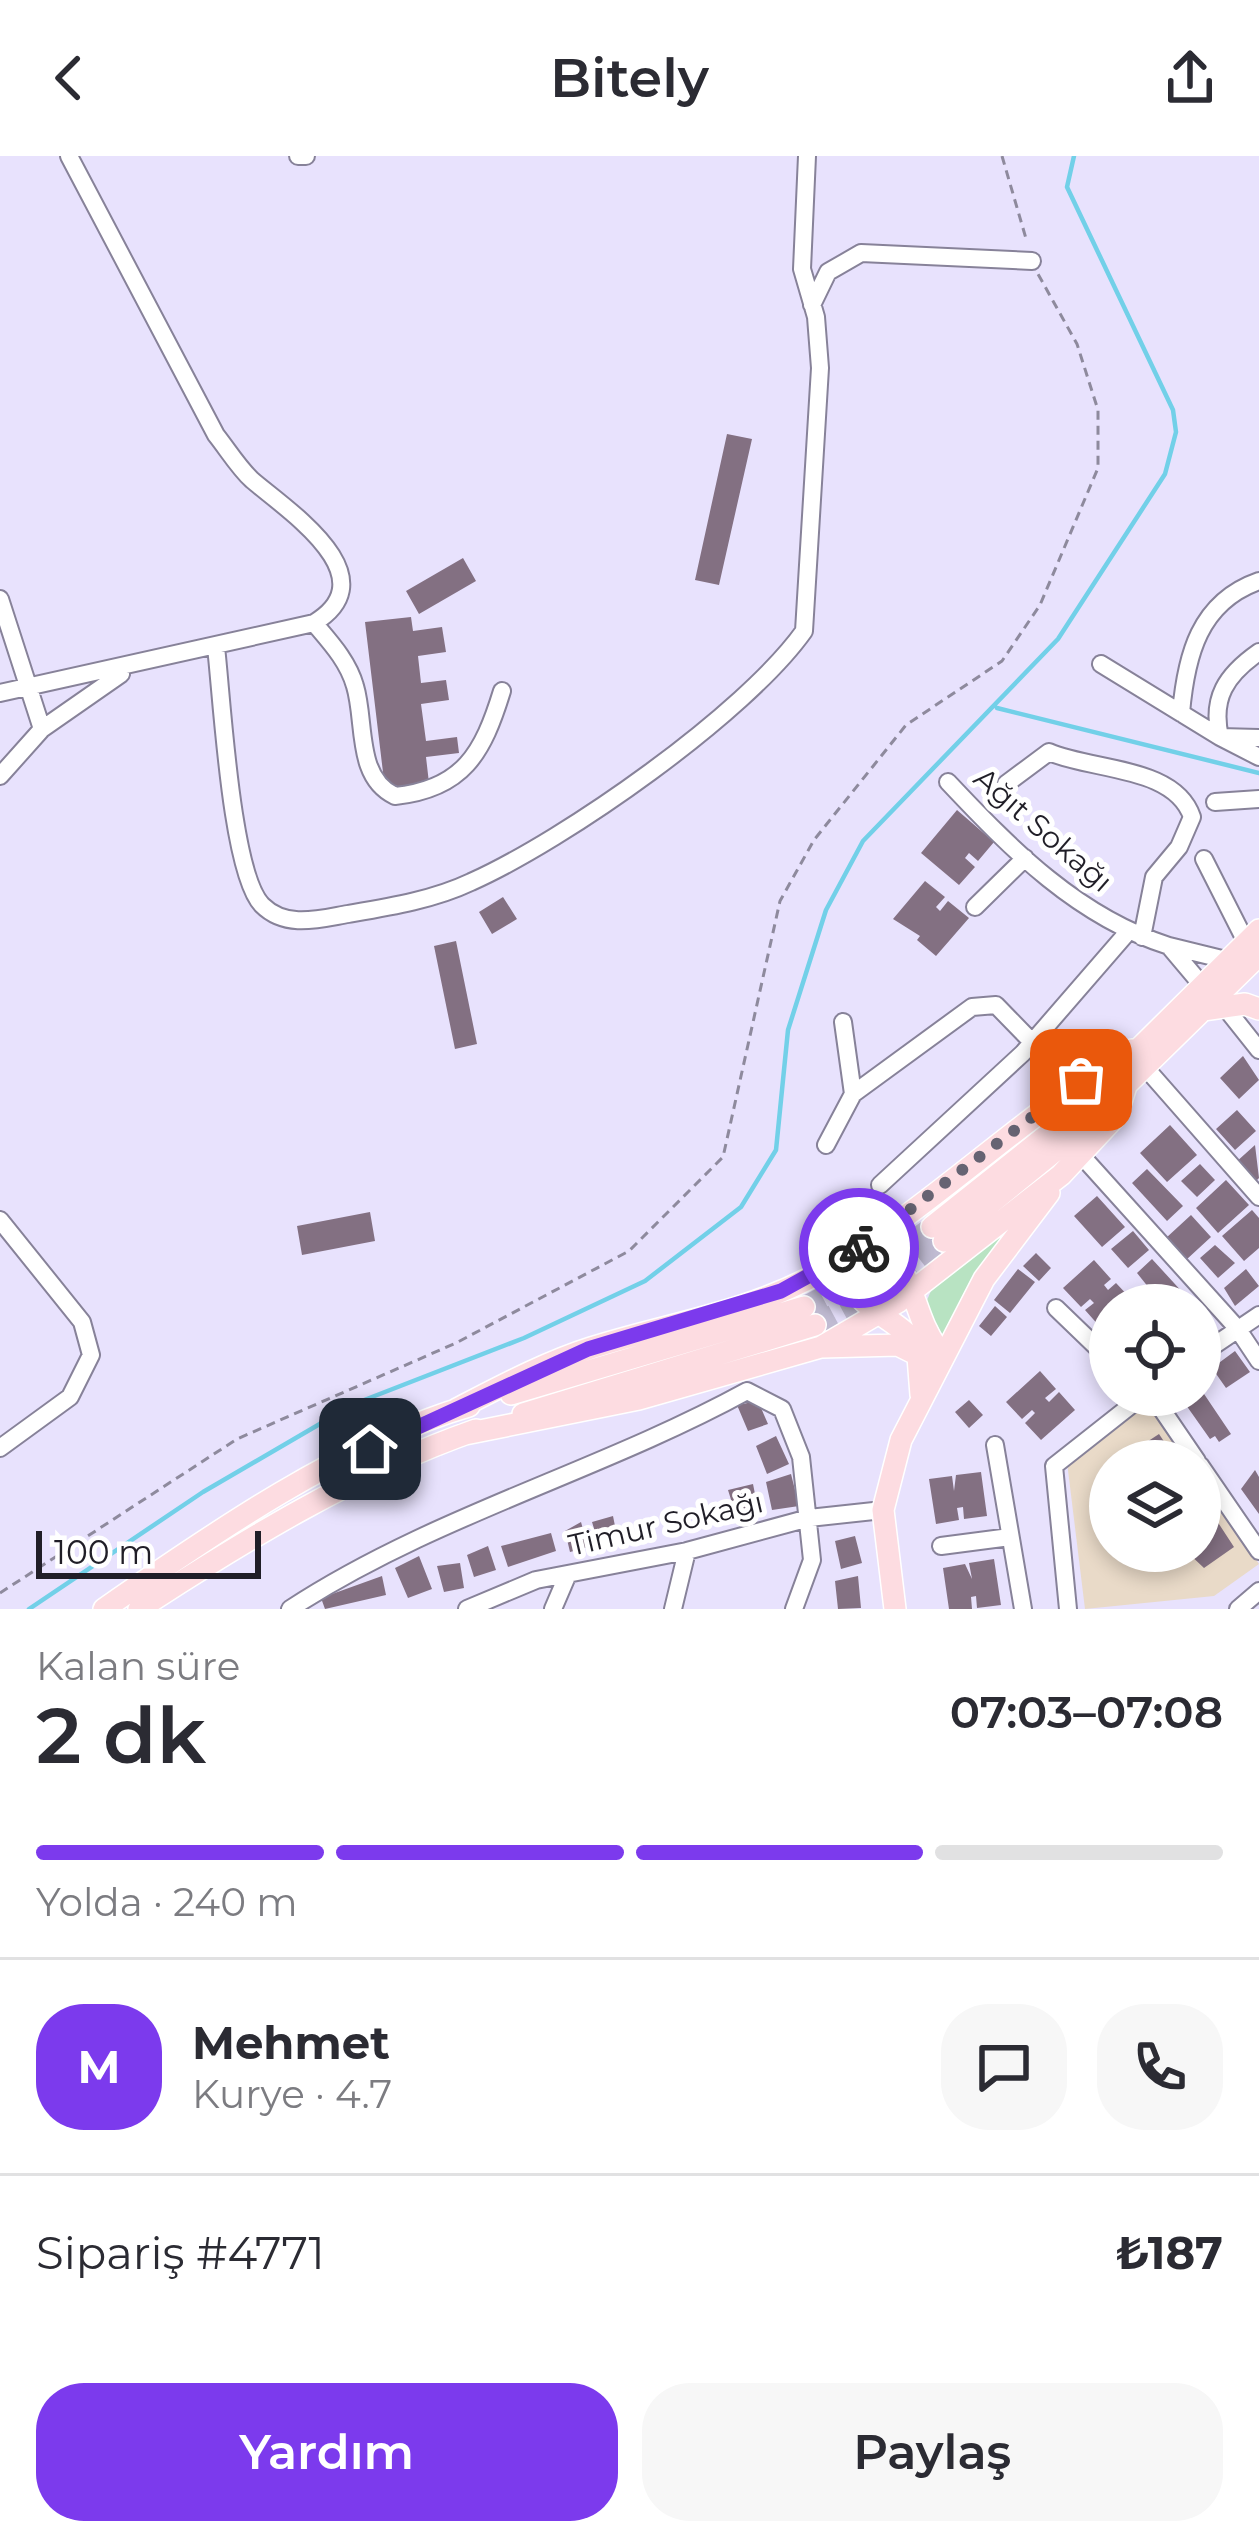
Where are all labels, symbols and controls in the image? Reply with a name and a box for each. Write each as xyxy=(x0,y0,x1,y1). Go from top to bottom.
icon: back xyxy=(36,45,102,111)
text: Bitely xyxy=(550,45,709,111)
icon: share xyxy=(1157,45,1223,111)
street label: Ağıt Sokağı xyxy=(967,759,1120,900)
pin xyxy=(1030,1029,1132,1131)
icon: bag xyxy=(1048,1047,1114,1113)
courier xyxy=(799,1188,919,1308)
icon: bike xyxy=(826,1215,892,1281)
map controls xyxy=(1089,1284,1221,1572)
button: locate xyxy=(1089,1284,1221,1416)
pin xyxy=(319,1398,421,1500)
icon: home xyxy=(337,1416,403,1482)
button: layers xyxy=(1089,1440,1221,1572)
street label: Timur Sokağı xyxy=(565,1483,767,1564)
scale bar xyxy=(36,1525,261,1578)
text: 100 m xyxy=(54,1532,153,1572)
text: Kalan süre xyxy=(36,1642,240,1690)
text: 07:03–07:08 xyxy=(950,1684,1223,1739)
text: 2 dk xyxy=(36,1687,206,1783)
text: Yolda · 240 m xyxy=(36,1878,298,1926)
button: chat xyxy=(941,2004,1067,2130)
button: phone xyxy=(1097,2004,1223,2130)
text: Mehmet xyxy=(192,2015,390,2070)
text: M xyxy=(78,2039,120,2094)
text: Kurye · 4.7 xyxy=(192,2070,392,2118)
text: Sipariş #4771 xyxy=(36,2225,325,2280)
text: ₺187 xyxy=(1116,2225,1223,2280)
button: Yardım xyxy=(36,2383,618,2521)
button: Paylaş xyxy=(642,2383,1223,2521)

